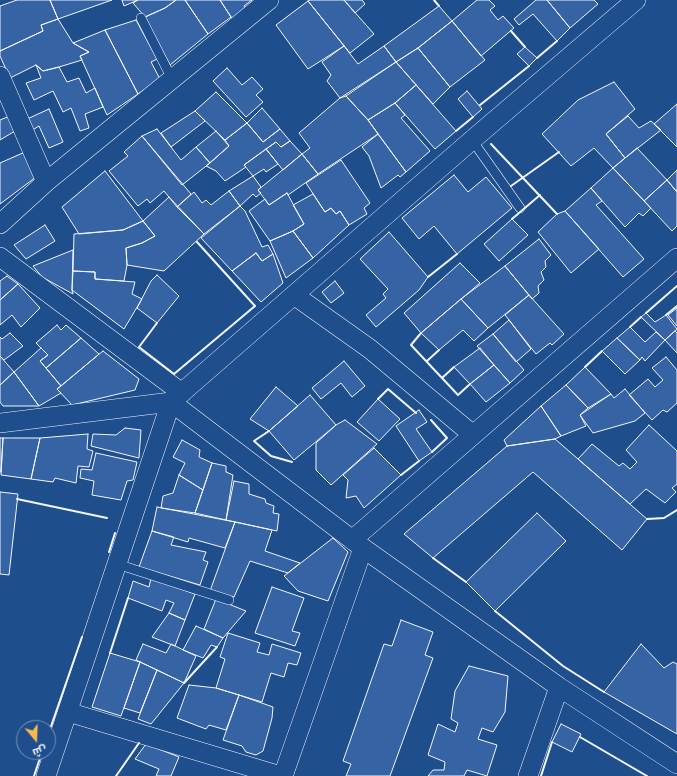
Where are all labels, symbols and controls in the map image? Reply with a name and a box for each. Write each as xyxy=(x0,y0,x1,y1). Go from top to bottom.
north arrow xyxy=(16,720,56,760)
text: ش xyxy=(31,742,49,759)

